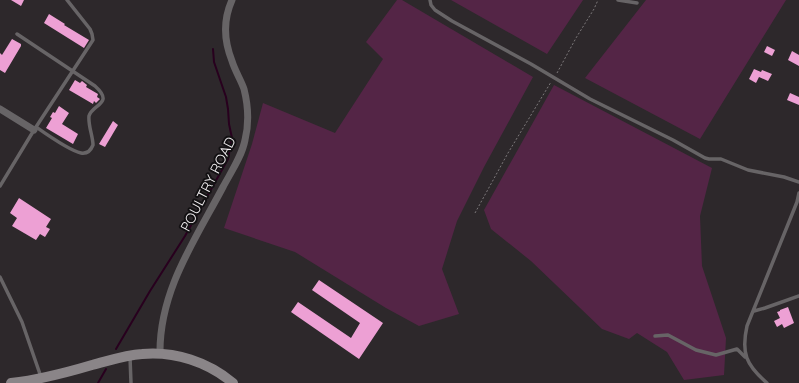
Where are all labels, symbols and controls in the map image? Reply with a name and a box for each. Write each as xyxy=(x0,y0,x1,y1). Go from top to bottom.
street label: POULTRY ROAD xyxy=(176,134,240,234)

